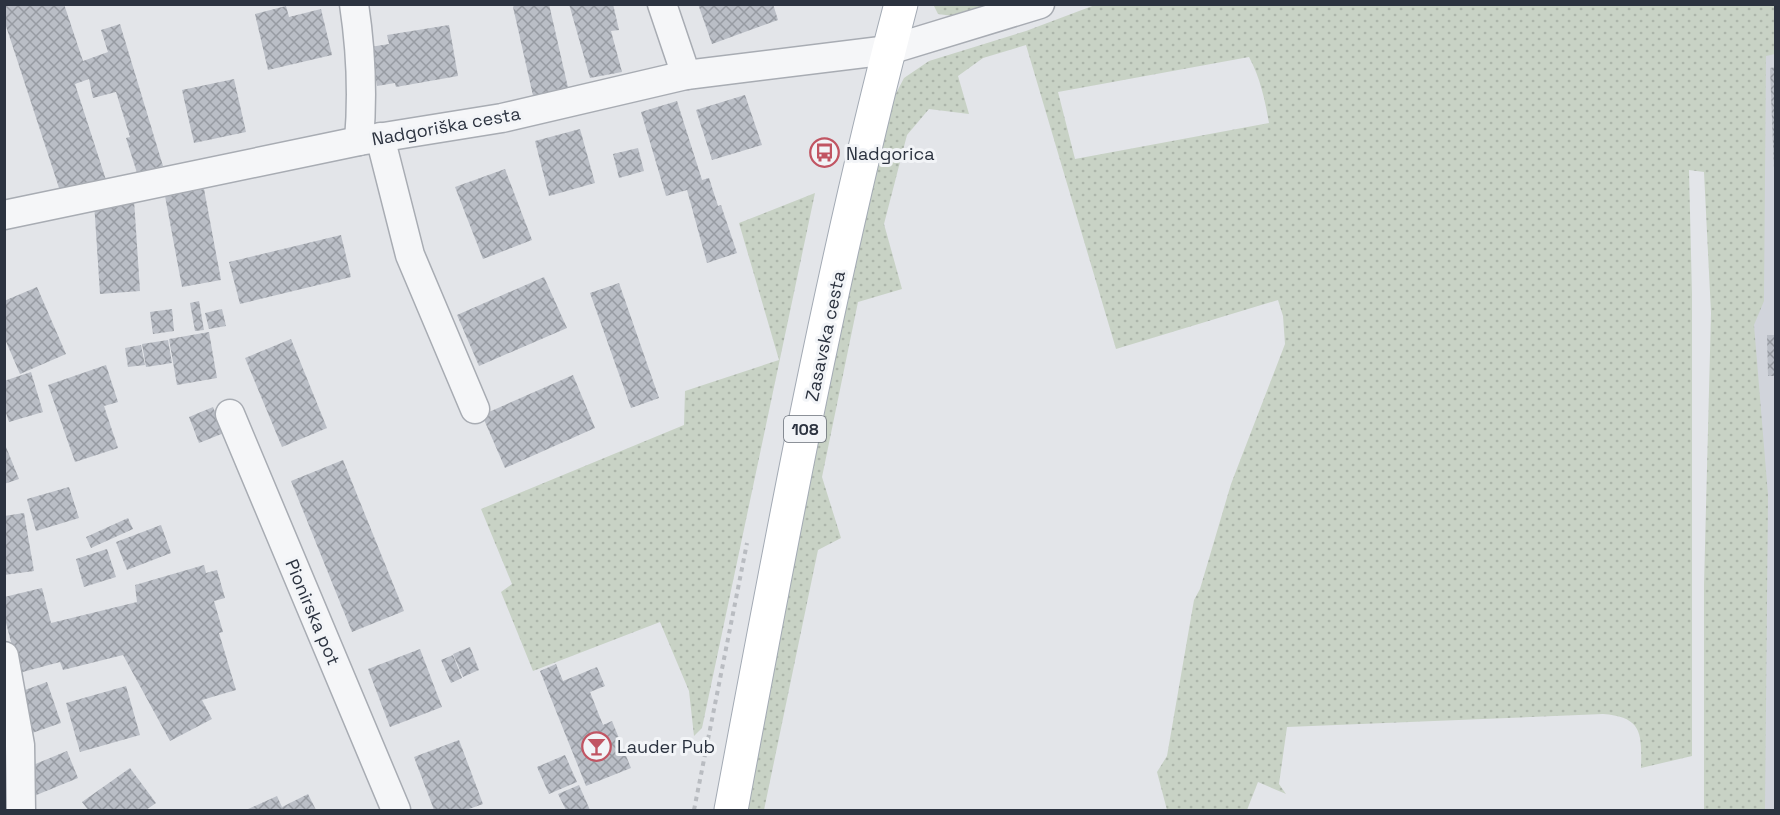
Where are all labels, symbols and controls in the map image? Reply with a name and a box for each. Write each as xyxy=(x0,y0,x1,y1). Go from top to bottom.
street label: Nadgoriška cesta xyxy=(370,102,522,150)
bus stop icon: Nadgorica xyxy=(809,137,841,169)
place label: Nadgorica xyxy=(846,142,935,165)
street label: Zasavska cesta xyxy=(800,269,850,403)
road number: 108 xyxy=(784,416,826,442)
street label: Pionirska pot xyxy=(280,555,346,669)
bar icon: Lauder Pub xyxy=(580,730,612,762)
place label: Lauder Pub xyxy=(617,735,715,758)

